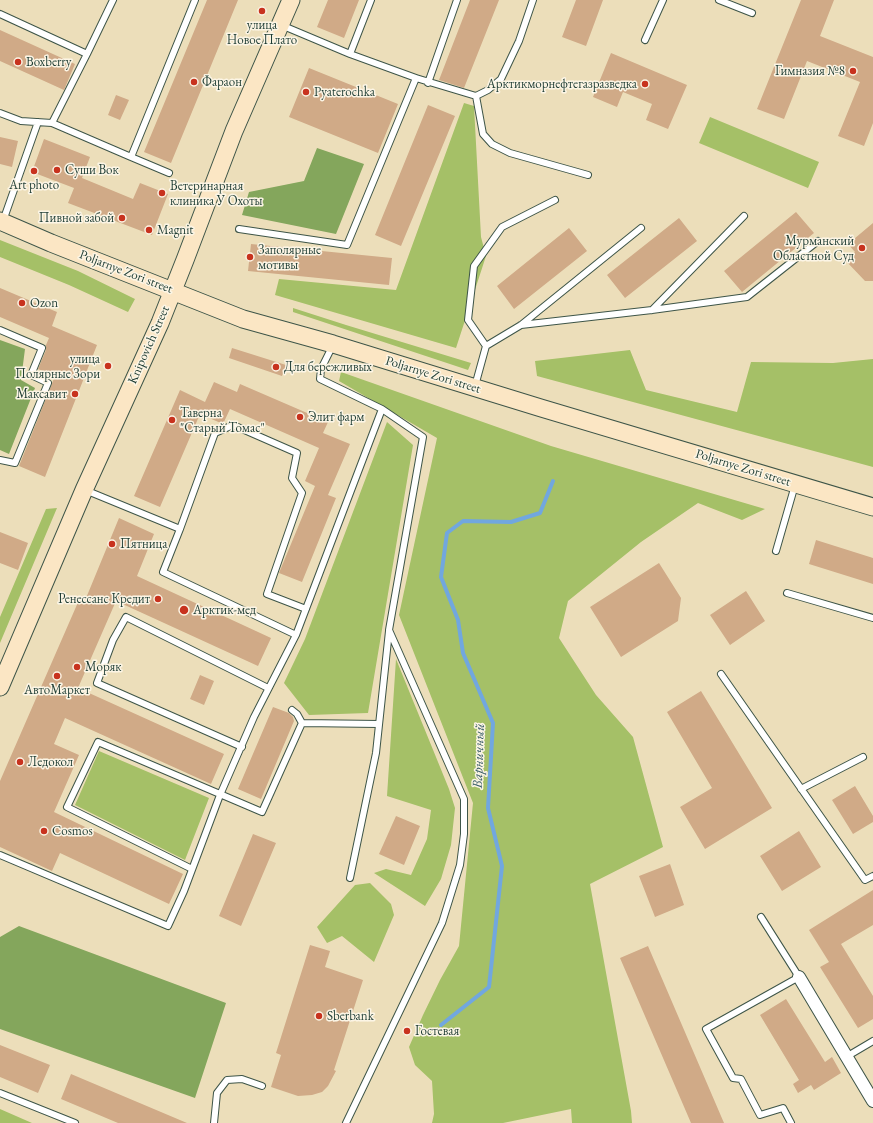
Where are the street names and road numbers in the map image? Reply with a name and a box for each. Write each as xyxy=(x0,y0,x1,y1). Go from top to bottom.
street label: Poljarnye Zori street xyxy=(77,247,175,297)
street label: Knipovich Street xyxy=(125,303,173,387)
street label: Poljarnye Zori street xyxy=(383,353,483,397)
street label: Poljarnye Zori street xyxy=(693,446,793,490)

